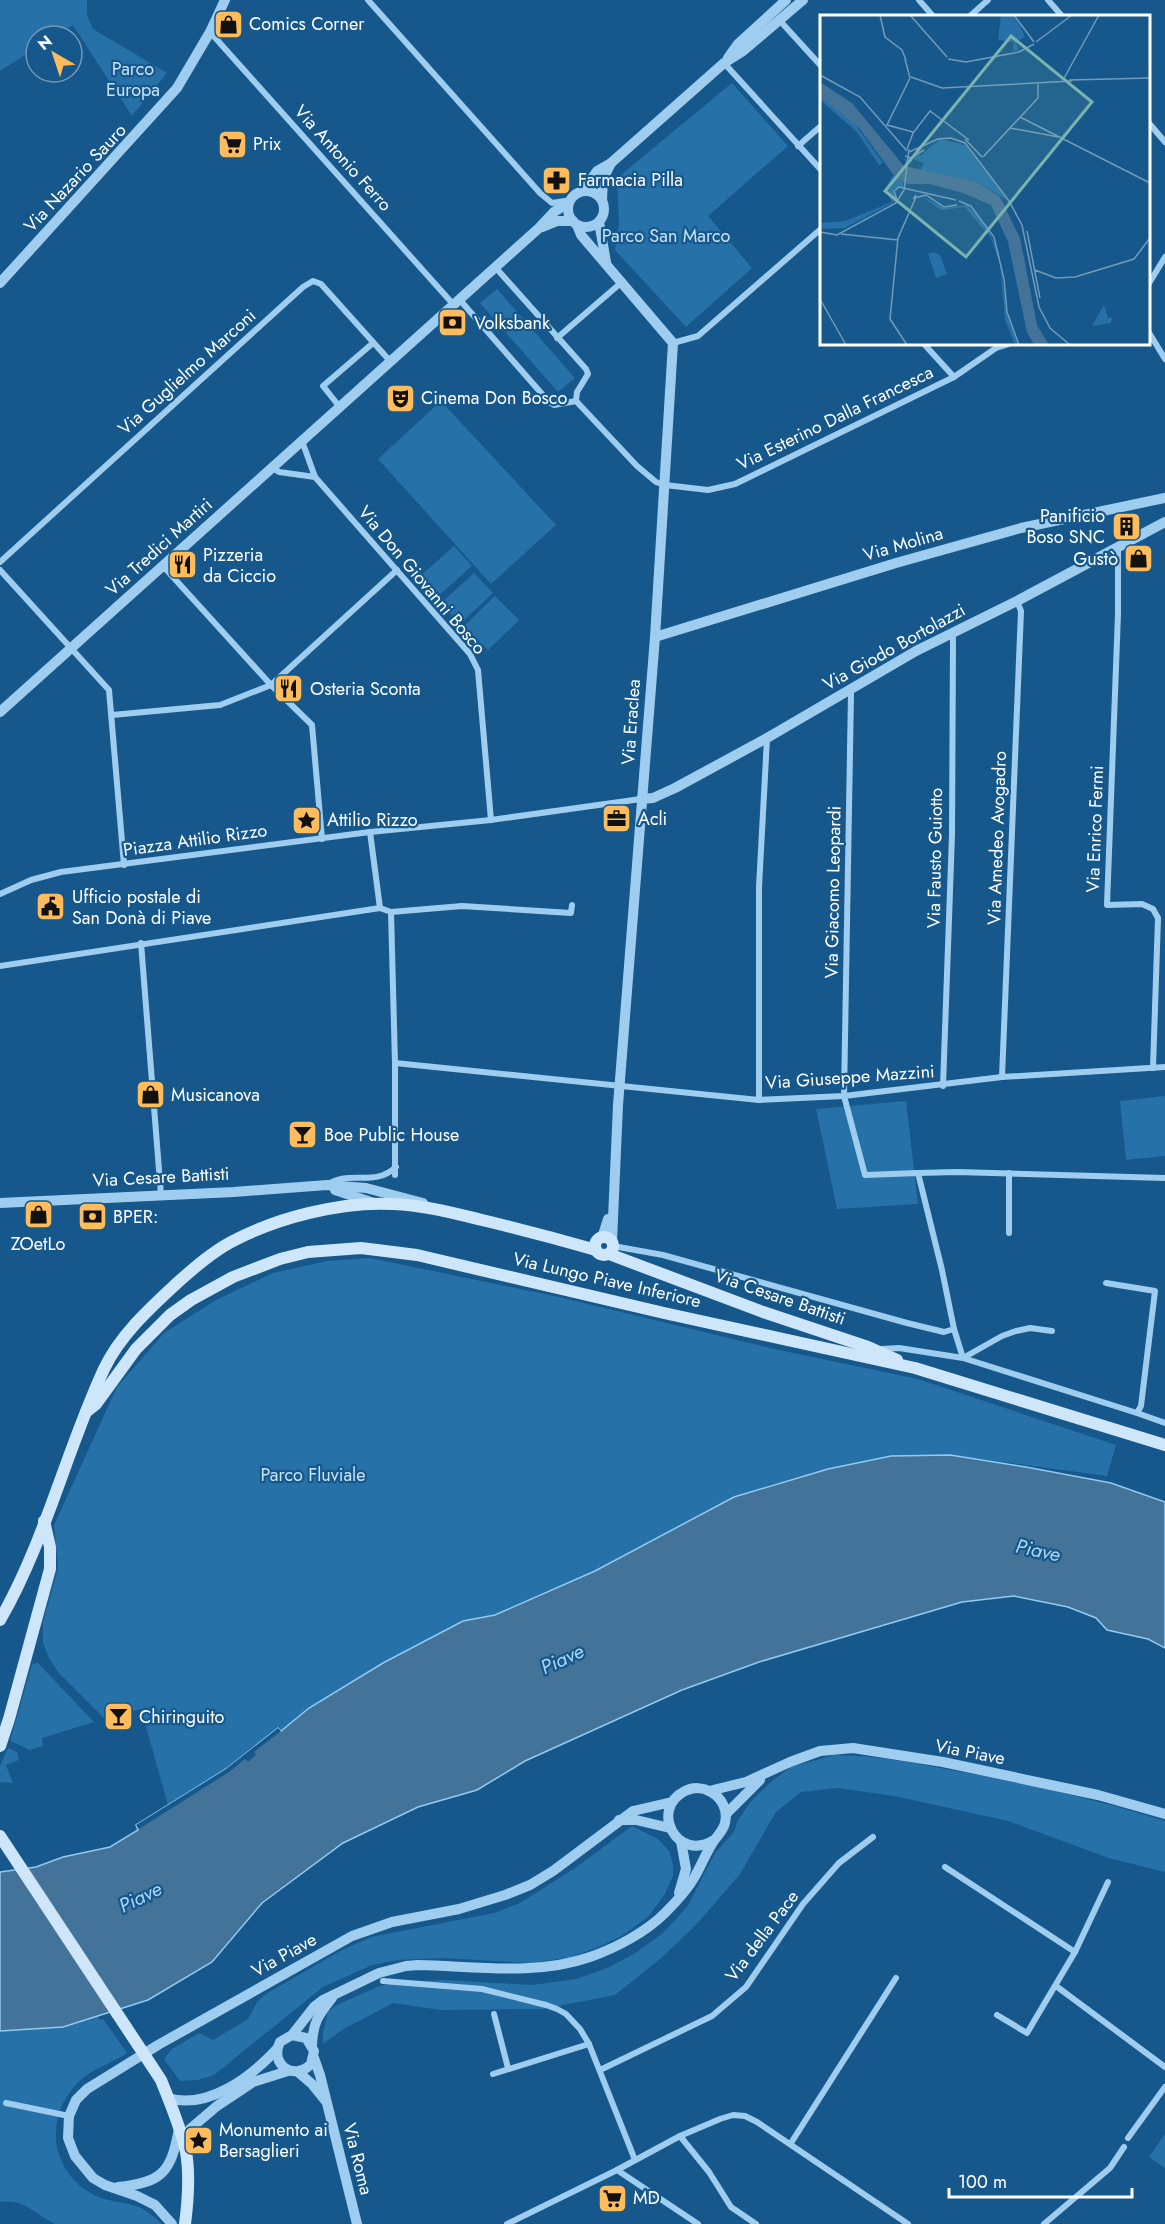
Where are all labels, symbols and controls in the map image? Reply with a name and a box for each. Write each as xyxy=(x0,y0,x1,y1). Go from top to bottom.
shop icon: Comics Corner xyxy=(212,8,244,40)
place label: Comics Corner xyxy=(249,11,365,37)
inset map xyxy=(820,15,1150,345)
north arrow xyxy=(24,24,84,84)
text: N xyxy=(33,30,57,56)
park label: Parco Europa xyxy=(106,56,160,103)
street label: Via Antonio Ferro xyxy=(288,99,398,217)
street label: Via Nazario Sauro xyxy=(18,118,132,238)
supermarket icon: Prix xyxy=(216,128,248,160)
place label: Prix xyxy=(253,131,281,157)
pharmacy icon: Farmacia Pilla xyxy=(541,164,573,196)
place label: Farmacia Pilla xyxy=(578,167,683,193)
park label: Parco San Marco xyxy=(602,223,730,249)
street label: Via Guglielmo Marconi xyxy=(112,303,262,441)
bank icon: Volksbank xyxy=(437,307,469,339)
place label: Volksbank xyxy=(474,310,550,336)
street label: Via Esterino Dalla Francesca xyxy=(732,359,938,477)
theatre icon: Cinema Don Bosco xyxy=(384,382,416,414)
place label: Cinema Don Bosco xyxy=(421,385,567,411)
street label: Via Tredici Martiri xyxy=(100,492,218,602)
street label: Via Don Giovanni Bosco xyxy=(352,500,492,660)
place label: Panificio Boso SNC xyxy=(1027,503,1105,550)
building icon: Panificio Boso SNC xyxy=(1110,510,1142,542)
street label: Via Molina xyxy=(860,520,946,568)
place label: Pizzeria da Ciccio xyxy=(203,542,276,589)
shop icon: Gustò xyxy=(1123,543,1155,575)
place label: Gustò xyxy=(1073,546,1118,572)
restaurant icon: Pizzeria da Ciccio xyxy=(166,549,198,581)
street label: Via Giodo Bortolazzi xyxy=(818,597,970,697)
restaurant icon: Osteria Sconta xyxy=(273,673,305,705)
place label: Osteria Sconta xyxy=(310,676,421,702)
street label: Via Eraclea xyxy=(615,678,647,766)
street label: Via Amedeo Avogadro xyxy=(981,750,1013,925)
street label: Via Enrico Fermi xyxy=(1080,765,1110,893)
street label: Via Fausto Guiotto xyxy=(921,787,949,928)
office icon: Acli xyxy=(601,803,633,835)
place icon: Attilio Rizzo xyxy=(290,804,322,836)
street label: Via Giacomo Leopardi xyxy=(818,805,848,979)
place label: Acli xyxy=(638,806,667,832)
place label: Attilio Rizzo xyxy=(327,807,418,833)
street label: Piazza Attilio Rizzo xyxy=(121,817,269,863)
place label: Ufficio postale di San Donà di Piave xyxy=(72,884,211,931)
public building icon: Ufficio postale di San Donà di Piave xyxy=(35,891,67,923)
street label: Via Giuseppe Mazzini xyxy=(765,1058,935,1096)
shop icon: Musicanova xyxy=(134,1079,166,1111)
place label: Musicanova xyxy=(171,1082,260,1108)
bar icon: Boe Public House xyxy=(287,1119,319,1151)
place label: Boe Public House xyxy=(324,1122,459,1148)
street label: Via Cesare Battisti xyxy=(92,1160,230,1194)
shop icon: ZOetLo xyxy=(22,1199,54,1231)
bank icon: BPER: xyxy=(76,1201,108,1233)
place label: BPER: xyxy=(113,1204,158,1230)
place label: ZOetLo xyxy=(11,1231,65,1257)
street label: Via Lungo Piave Inferiore xyxy=(510,1246,704,1314)
street label: Via Cesare Battisti xyxy=(711,1262,849,1332)
park label: Parco Fluviale xyxy=(261,1462,365,1488)
water label: Piave xyxy=(1013,1532,1063,1569)
water label: Piave xyxy=(536,1637,589,1682)
bar icon: Chiringuito xyxy=(102,1701,134,1733)
place label: Chiringuito xyxy=(139,1704,224,1730)
street label: Via Piave xyxy=(933,1732,1007,1772)
water label: Piave xyxy=(114,1875,167,1920)
street label: Via della Pace xyxy=(719,1885,805,1987)
street label: Via Piave xyxy=(247,1927,321,1983)
place label: Monumento ai Bersaglieri xyxy=(219,2117,328,2164)
street label: Via Roma xyxy=(337,2120,379,2198)
place icon: Monumento ai Bersaglieri xyxy=(182,2124,214,2156)
scale bar xyxy=(949,2161,1132,2199)
text: 100 m xyxy=(958,2169,1007,2195)
supermarket icon: MD xyxy=(596,2182,628,2214)
place label: MD xyxy=(633,2185,660,2211)

